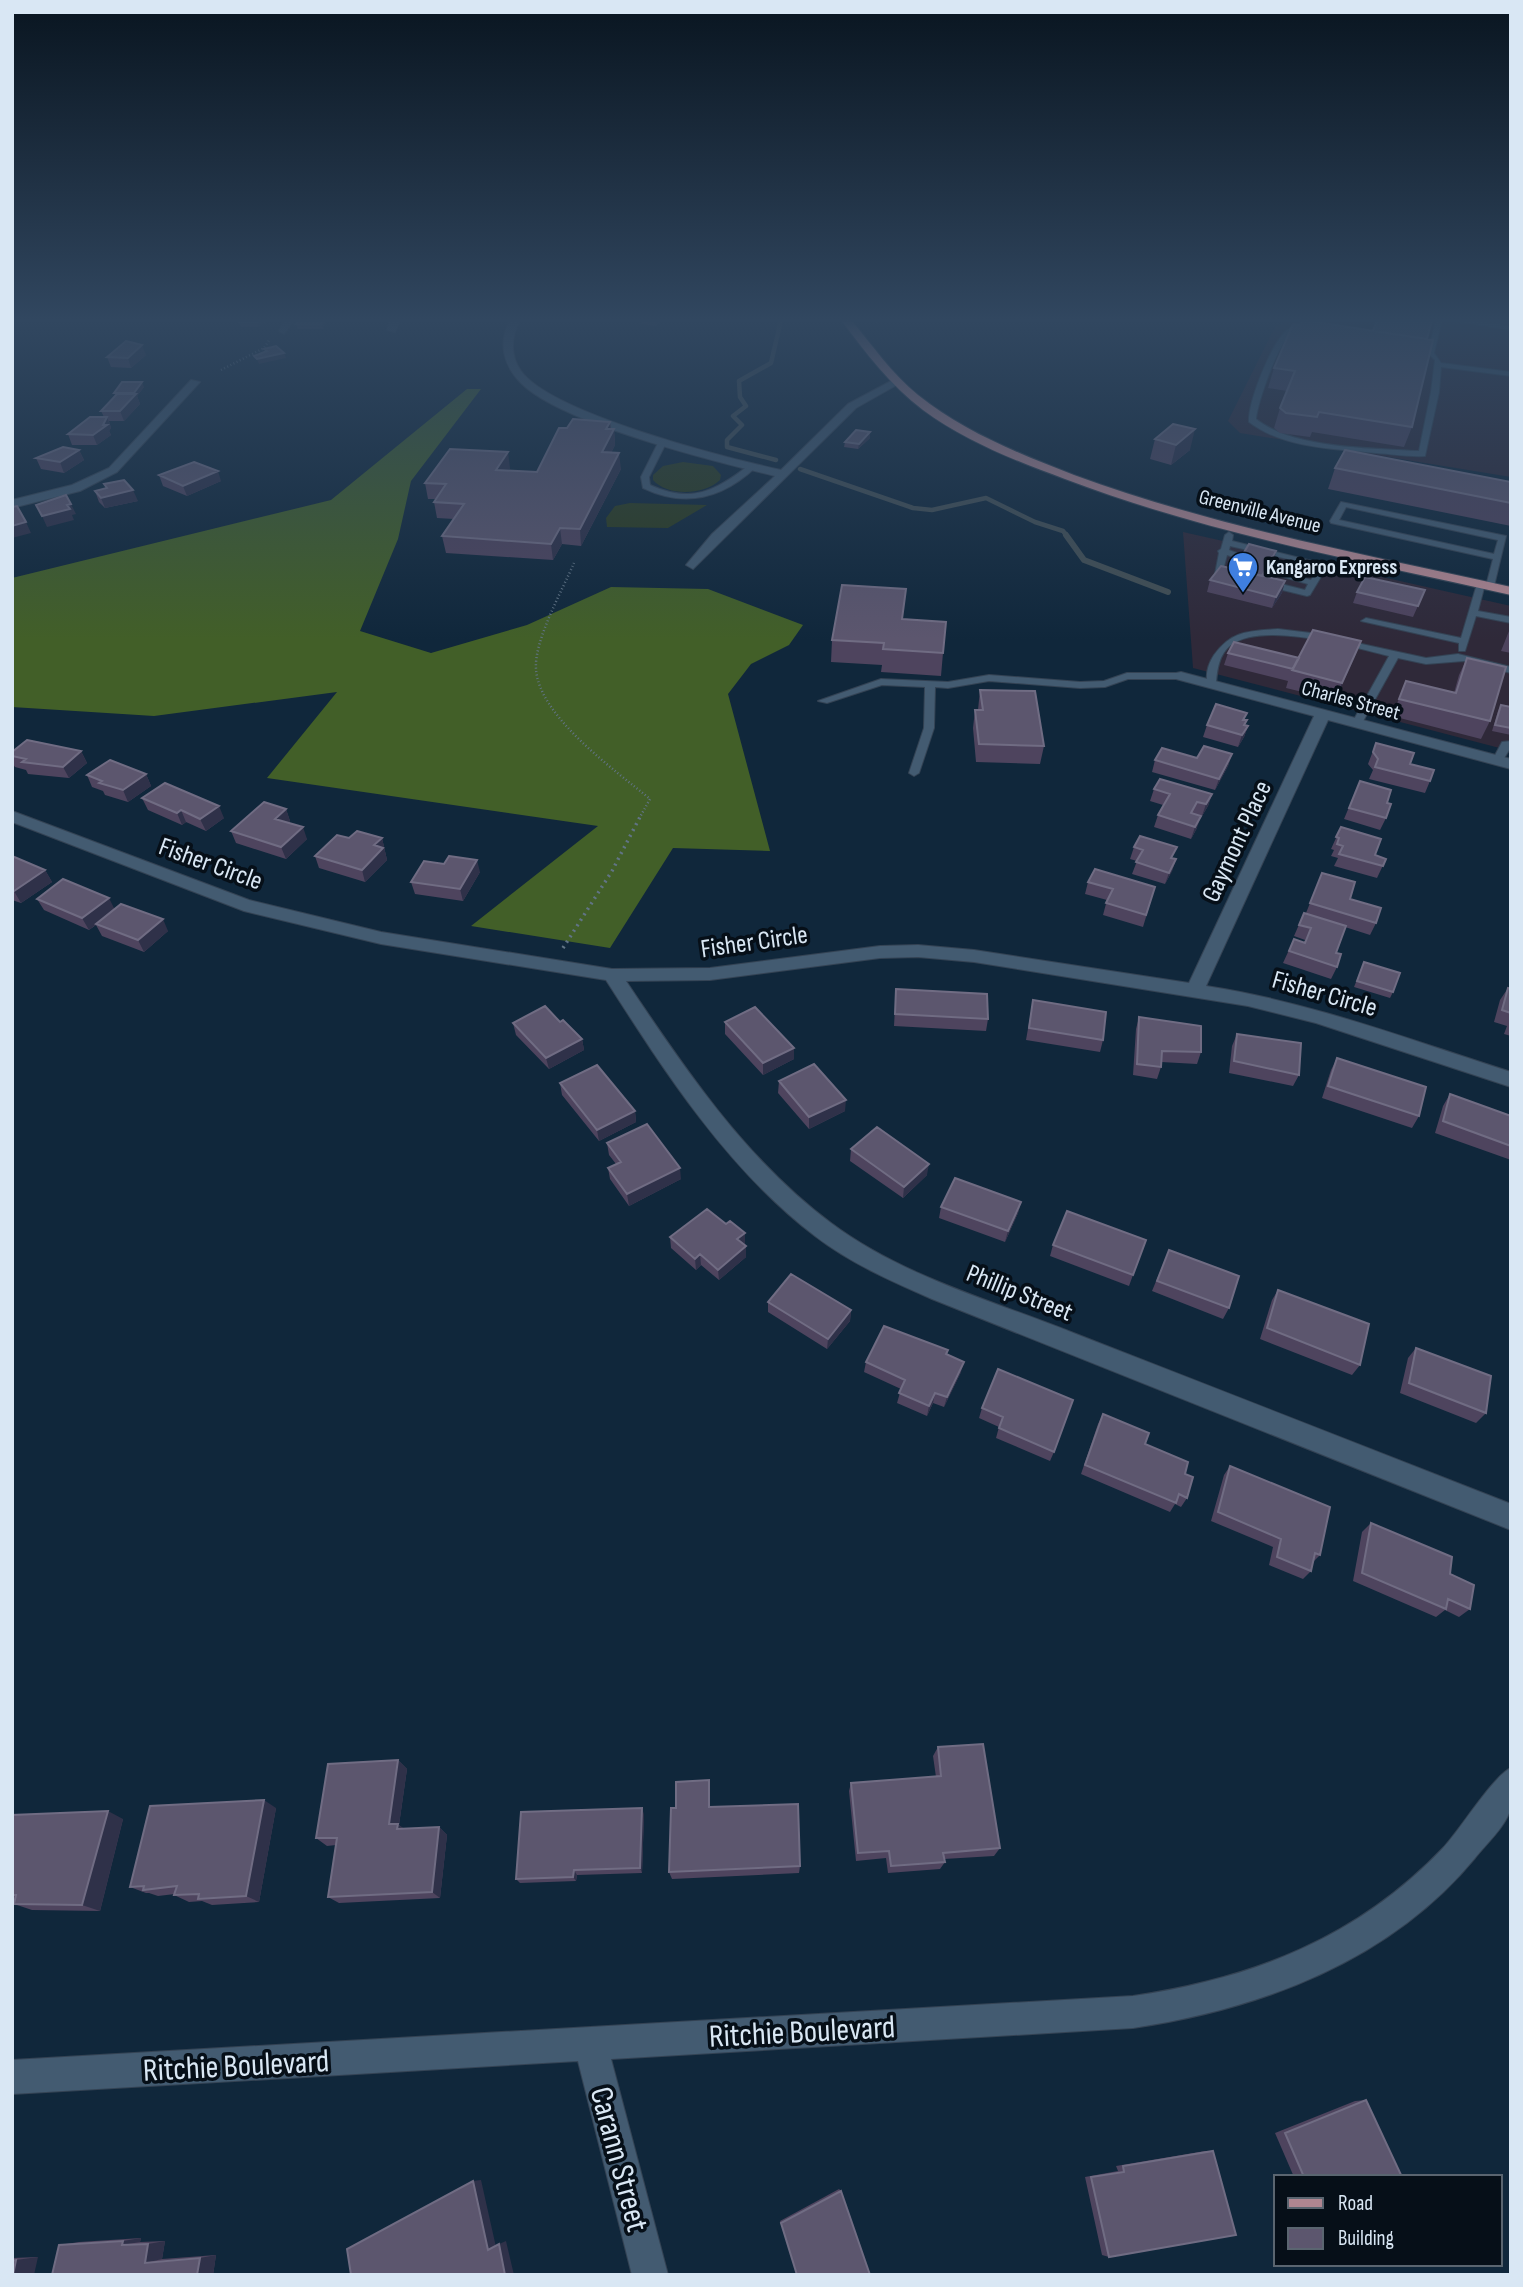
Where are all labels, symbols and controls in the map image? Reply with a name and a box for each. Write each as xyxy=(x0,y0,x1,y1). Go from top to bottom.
street label: Greenville Avenue xyxy=(1196,484,1324,539)
supermarket icon: Kangaroo Express xyxy=(1226,550,1260,594)
place label: Kangaroo Express xyxy=(1266,555,1397,580)
street label: Charles Street xyxy=(1299,675,1403,726)
street label: Gaymont Place xyxy=(1196,776,1279,907)
street label: Fisher Circle xyxy=(155,831,266,897)
street label: Fisher Circle xyxy=(699,920,810,965)
street label: Fisher Circle xyxy=(1269,965,1381,1024)
street label: Phillip Street xyxy=(962,1258,1077,1329)
street label: Ritchie Boulevard xyxy=(708,2008,896,2057)
street label: Ritchie Boulevard xyxy=(142,2042,330,2091)
street label: Carann Street xyxy=(581,2083,657,2236)
legend xyxy=(1274,2175,1502,2266)
text: Road xyxy=(1338,2191,1373,2216)
text: Building xyxy=(1338,2226,1394,2251)

